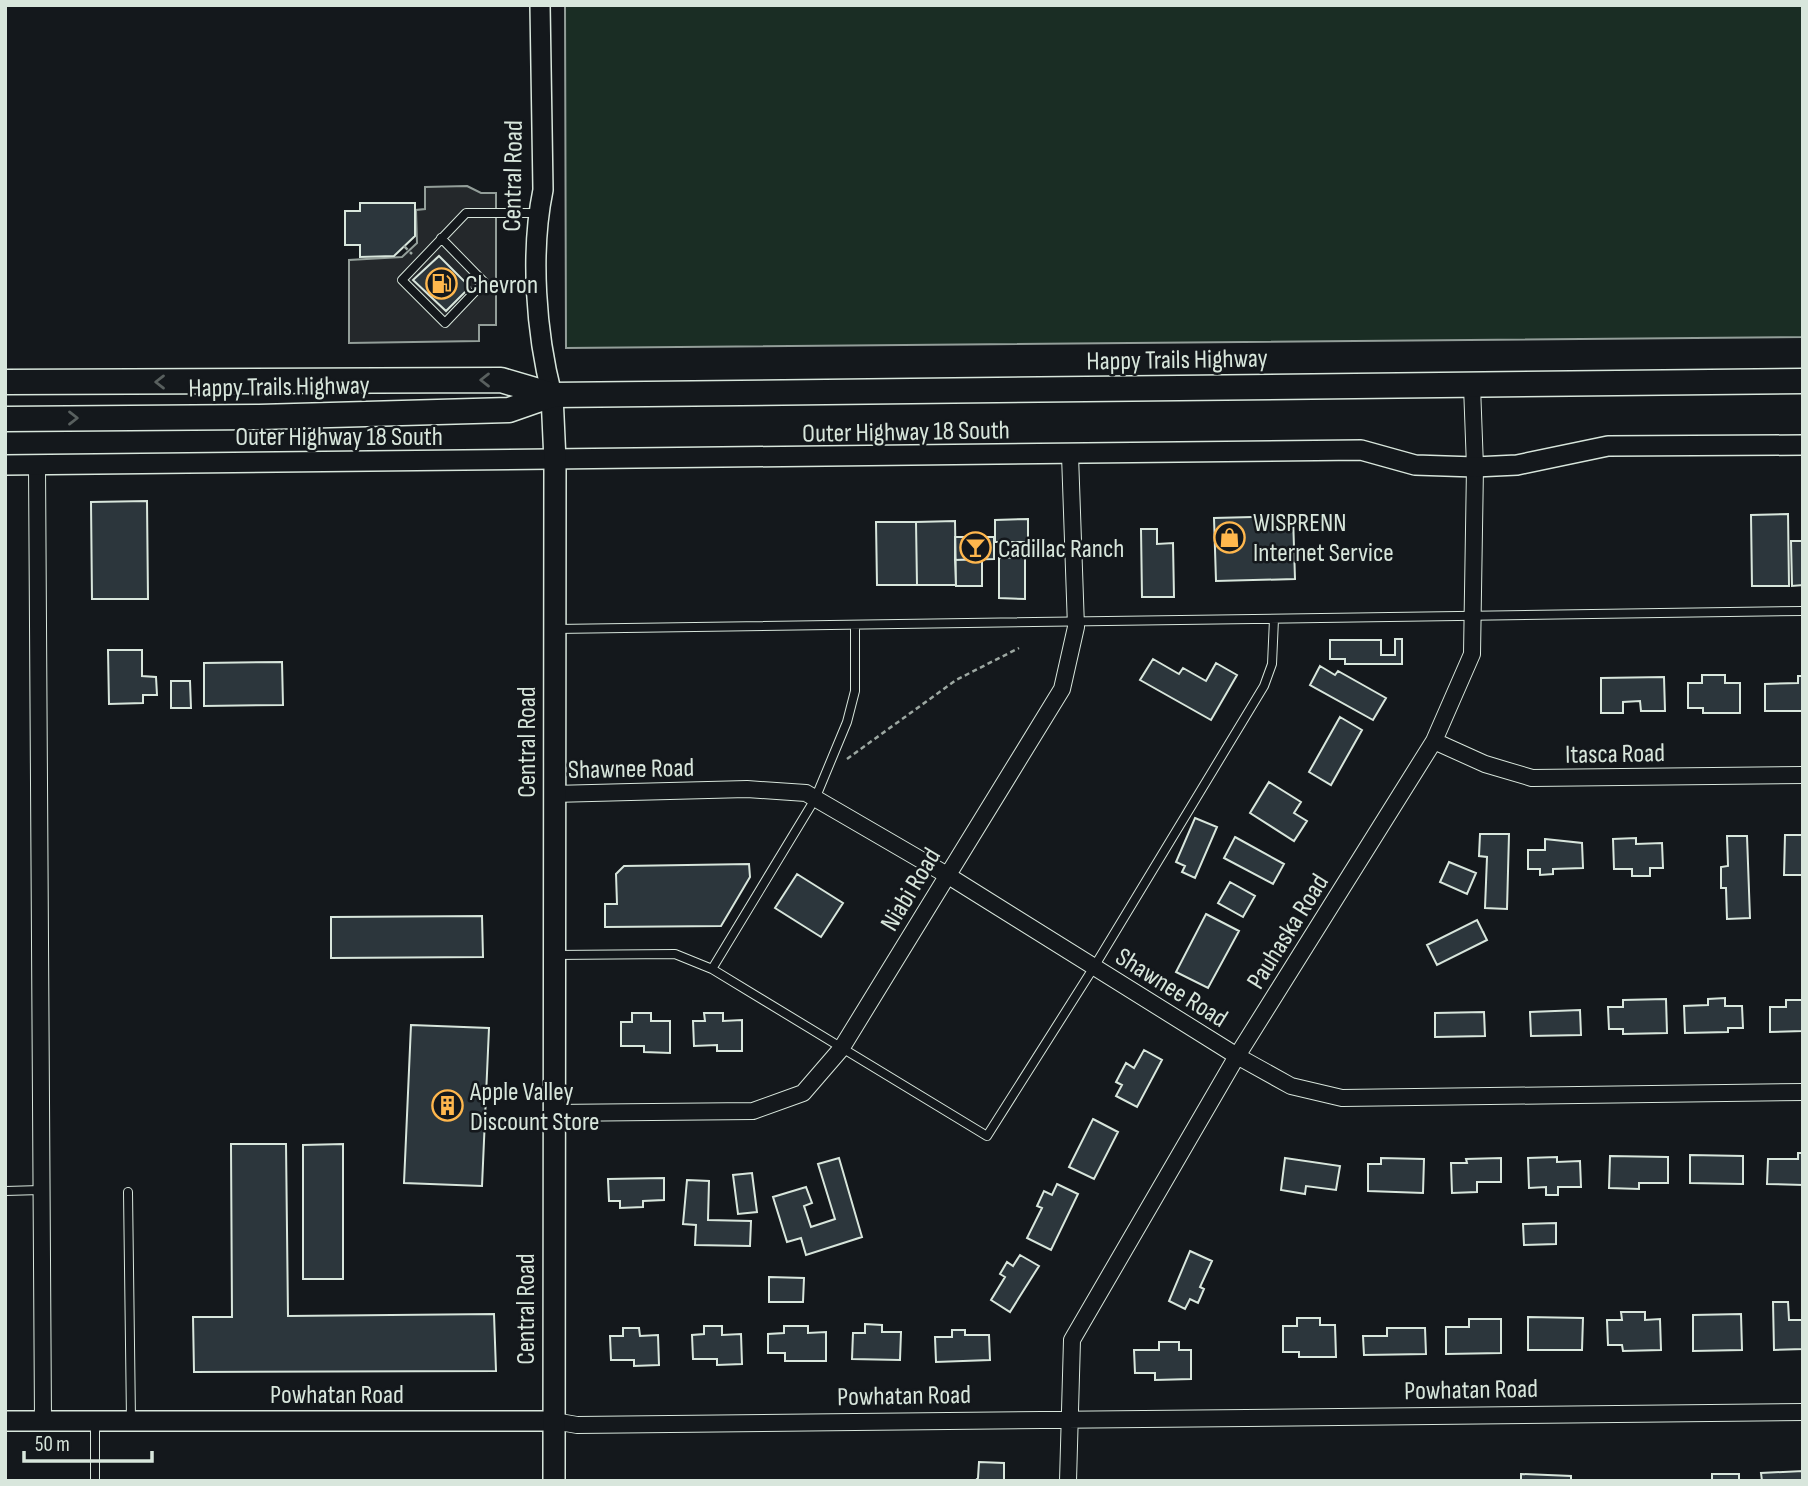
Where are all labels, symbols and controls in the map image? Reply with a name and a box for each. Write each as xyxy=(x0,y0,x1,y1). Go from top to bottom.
street label: Central Road xyxy=(497,120,530,232)
fuel station icon: Chevron xyxy=(425,267,459,301)
place label: Chevron xyxy=(465,270,538,301)
street label: Happy Trails Highway xyxy=(1086,343,1268,378)
street label: Happy Trails Highway xyxy=(188,370,370,405)
one-way arrow xyxy=(480,372,490,388)
one-way arrow xyxy=(154,374,165,390)
one-way arrow xyxy=(69,410,79,426)
street label: Outer Highway 18 South xyxy=(802,415,1010,450)
street label: Outer Highway 18 South xyxy=(235,422,443,453)
place label: WISPRENN Internet Service xyxy=(1253,508,1394,569)
shop icon: WISPRENN Internet Service xyxy=(1213,520,1247,554)
bar icon: Cadillac Ranch xyxy=(958,531,992,565)
place label: Cadillac Ranch xyxy=(998,534,1124,565)
street label: Central Road xyxy=(512,686,543,798)
street label: Itasca Road xyxy=(1565,738,1665,771)
street label: Shawnee Road xyxy=(568,753,694,786)
street label: Niabi Road xyxy=(875,843,948,937)
street label: Pauhaska Road xyxy=(1241,869,1336,995)
street label: Shawnee Road xyxy=(1109,942,1233,1035)
place label: Apple Valley Discount Store xyxy=(469,1077,599,1138)
building icon: Apple Valley Discount Store xyxy=(430,1089,464,1123)
street label: Central Road xyxy=(511,1253,542,1365)
street label: Powhatan Road xyxy=(1404,1374,1538,1407)
street label: Powhatan Road xyxy=(270,1380,404,1411)
street label: Powhatan Road xyxy=(837,1380,971,1413)
scale bar xyxy=(24,1420,152,1464)
text: 50 m xyxy=(35,1432,70,1457)

